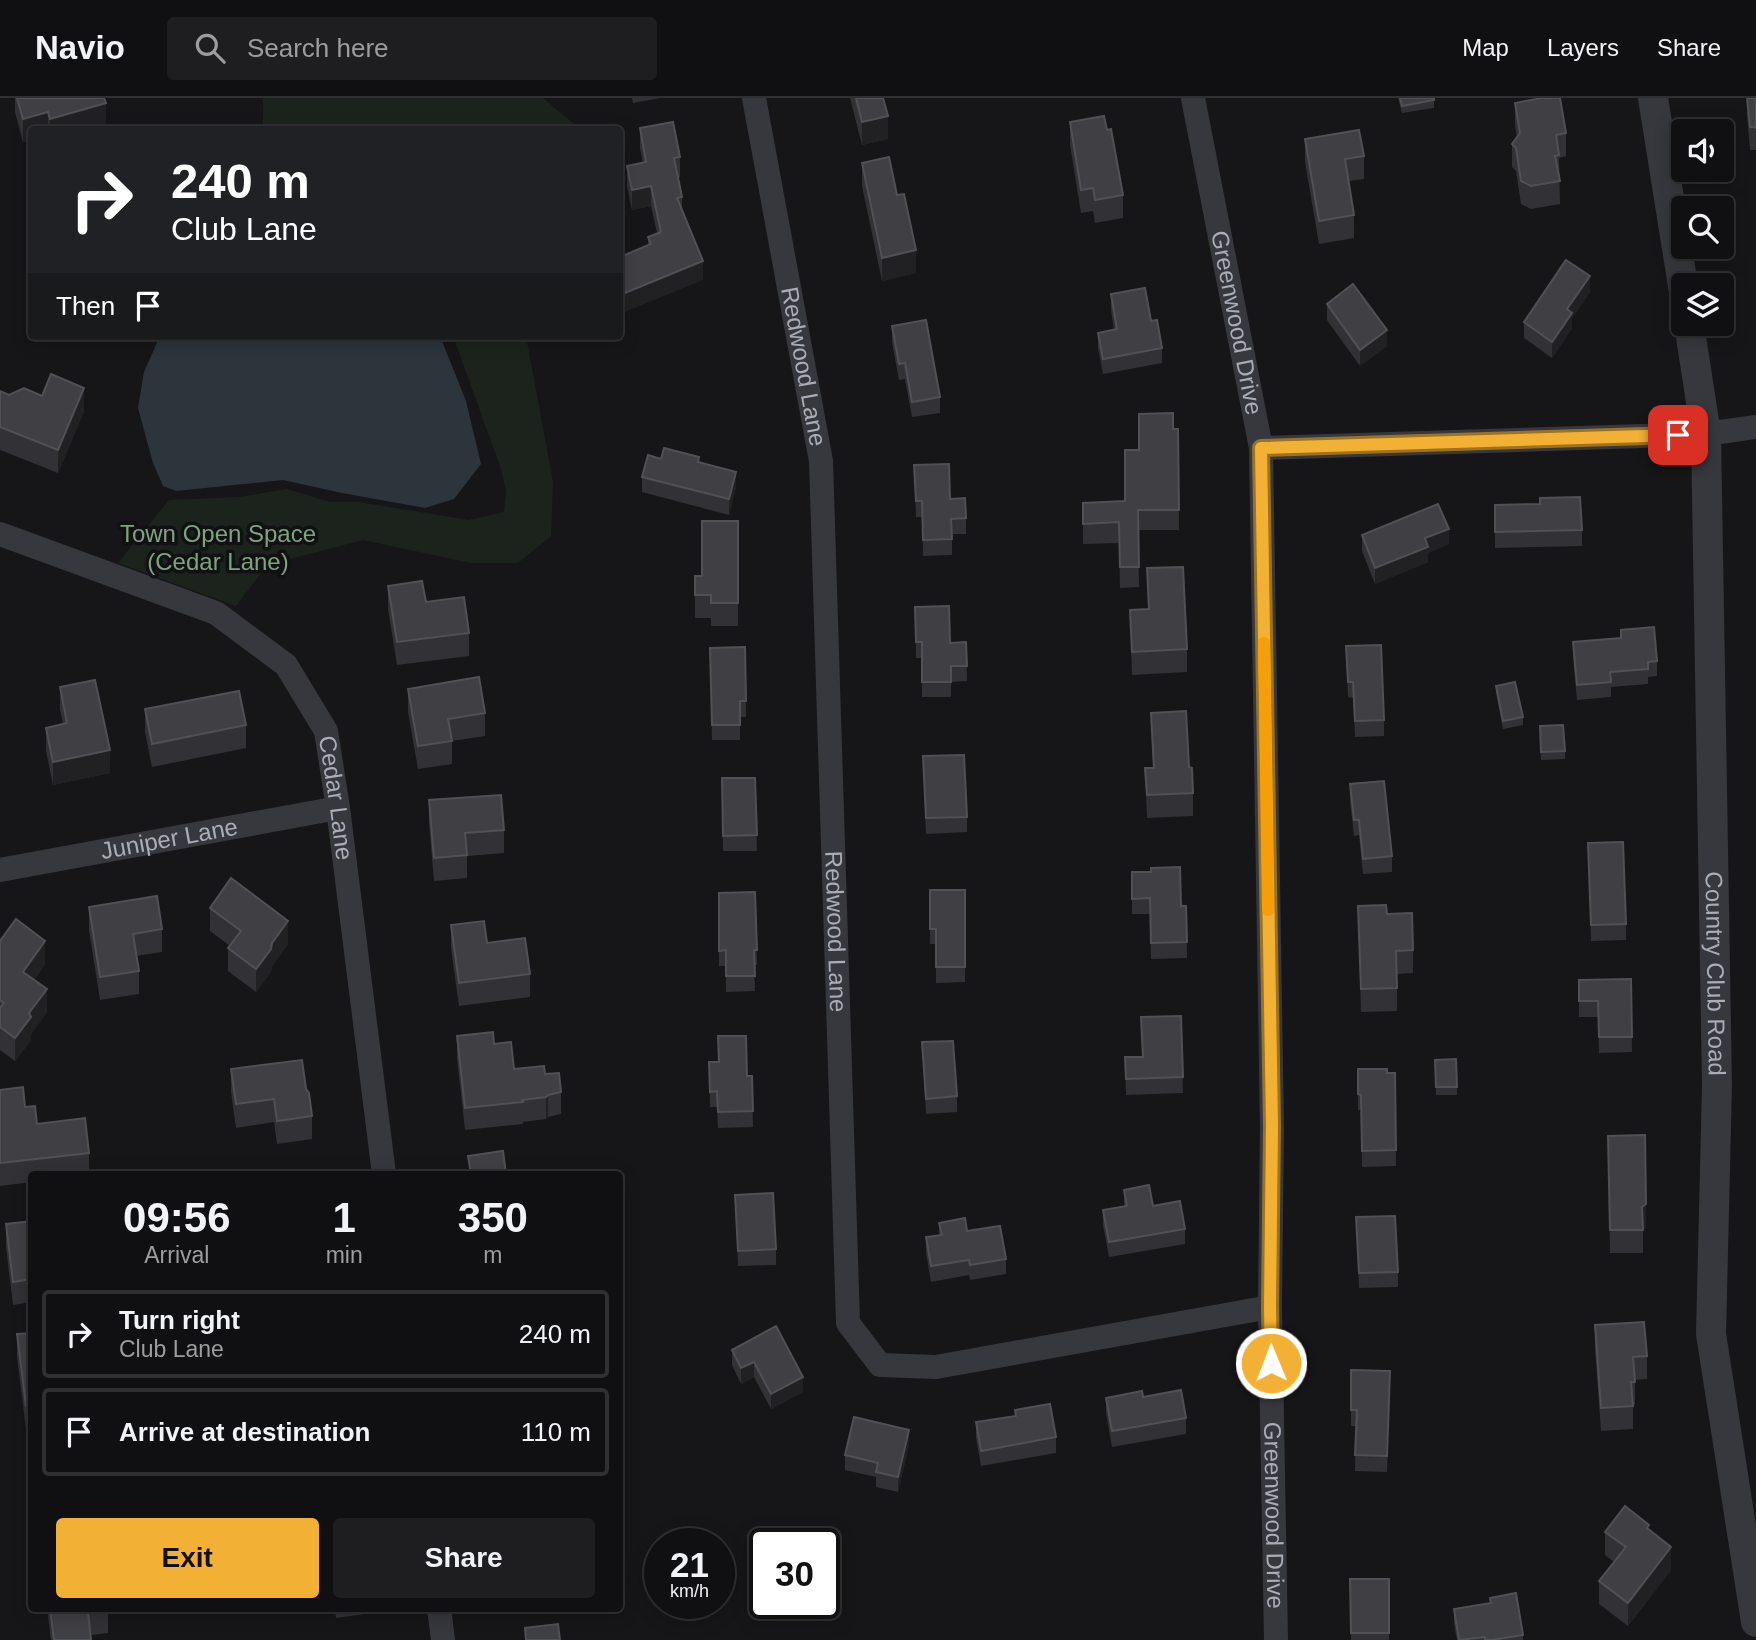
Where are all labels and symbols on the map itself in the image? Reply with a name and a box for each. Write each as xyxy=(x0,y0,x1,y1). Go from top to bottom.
street label: Greenwood Drive xyxy=(1206,228,1268,417)
street label: Redwood Lane xyxy=(776,284,832,448)
pin xyxy=(1648,405,1708,465)
park label: Town Open Space (Cedar Lane) xyxy=(120,520,316,575)
street label: Cedar Lane xyxy=(314,734,358,862)
street label: Juniper Lane xyxy=(98,813,240,864)
street label: Redwood Lane xyxy=(820,850,852,1013)
street label: Country Club Road xyxy=(1700,871,1731,1076)
position arrow xyxy=(1234,1326,1308,1400)
street label: Greenwood Drive xyxy=(1259,1422,1289,1609)
speed limit sign: 30 xyxy=(749,1528,840,1619)

